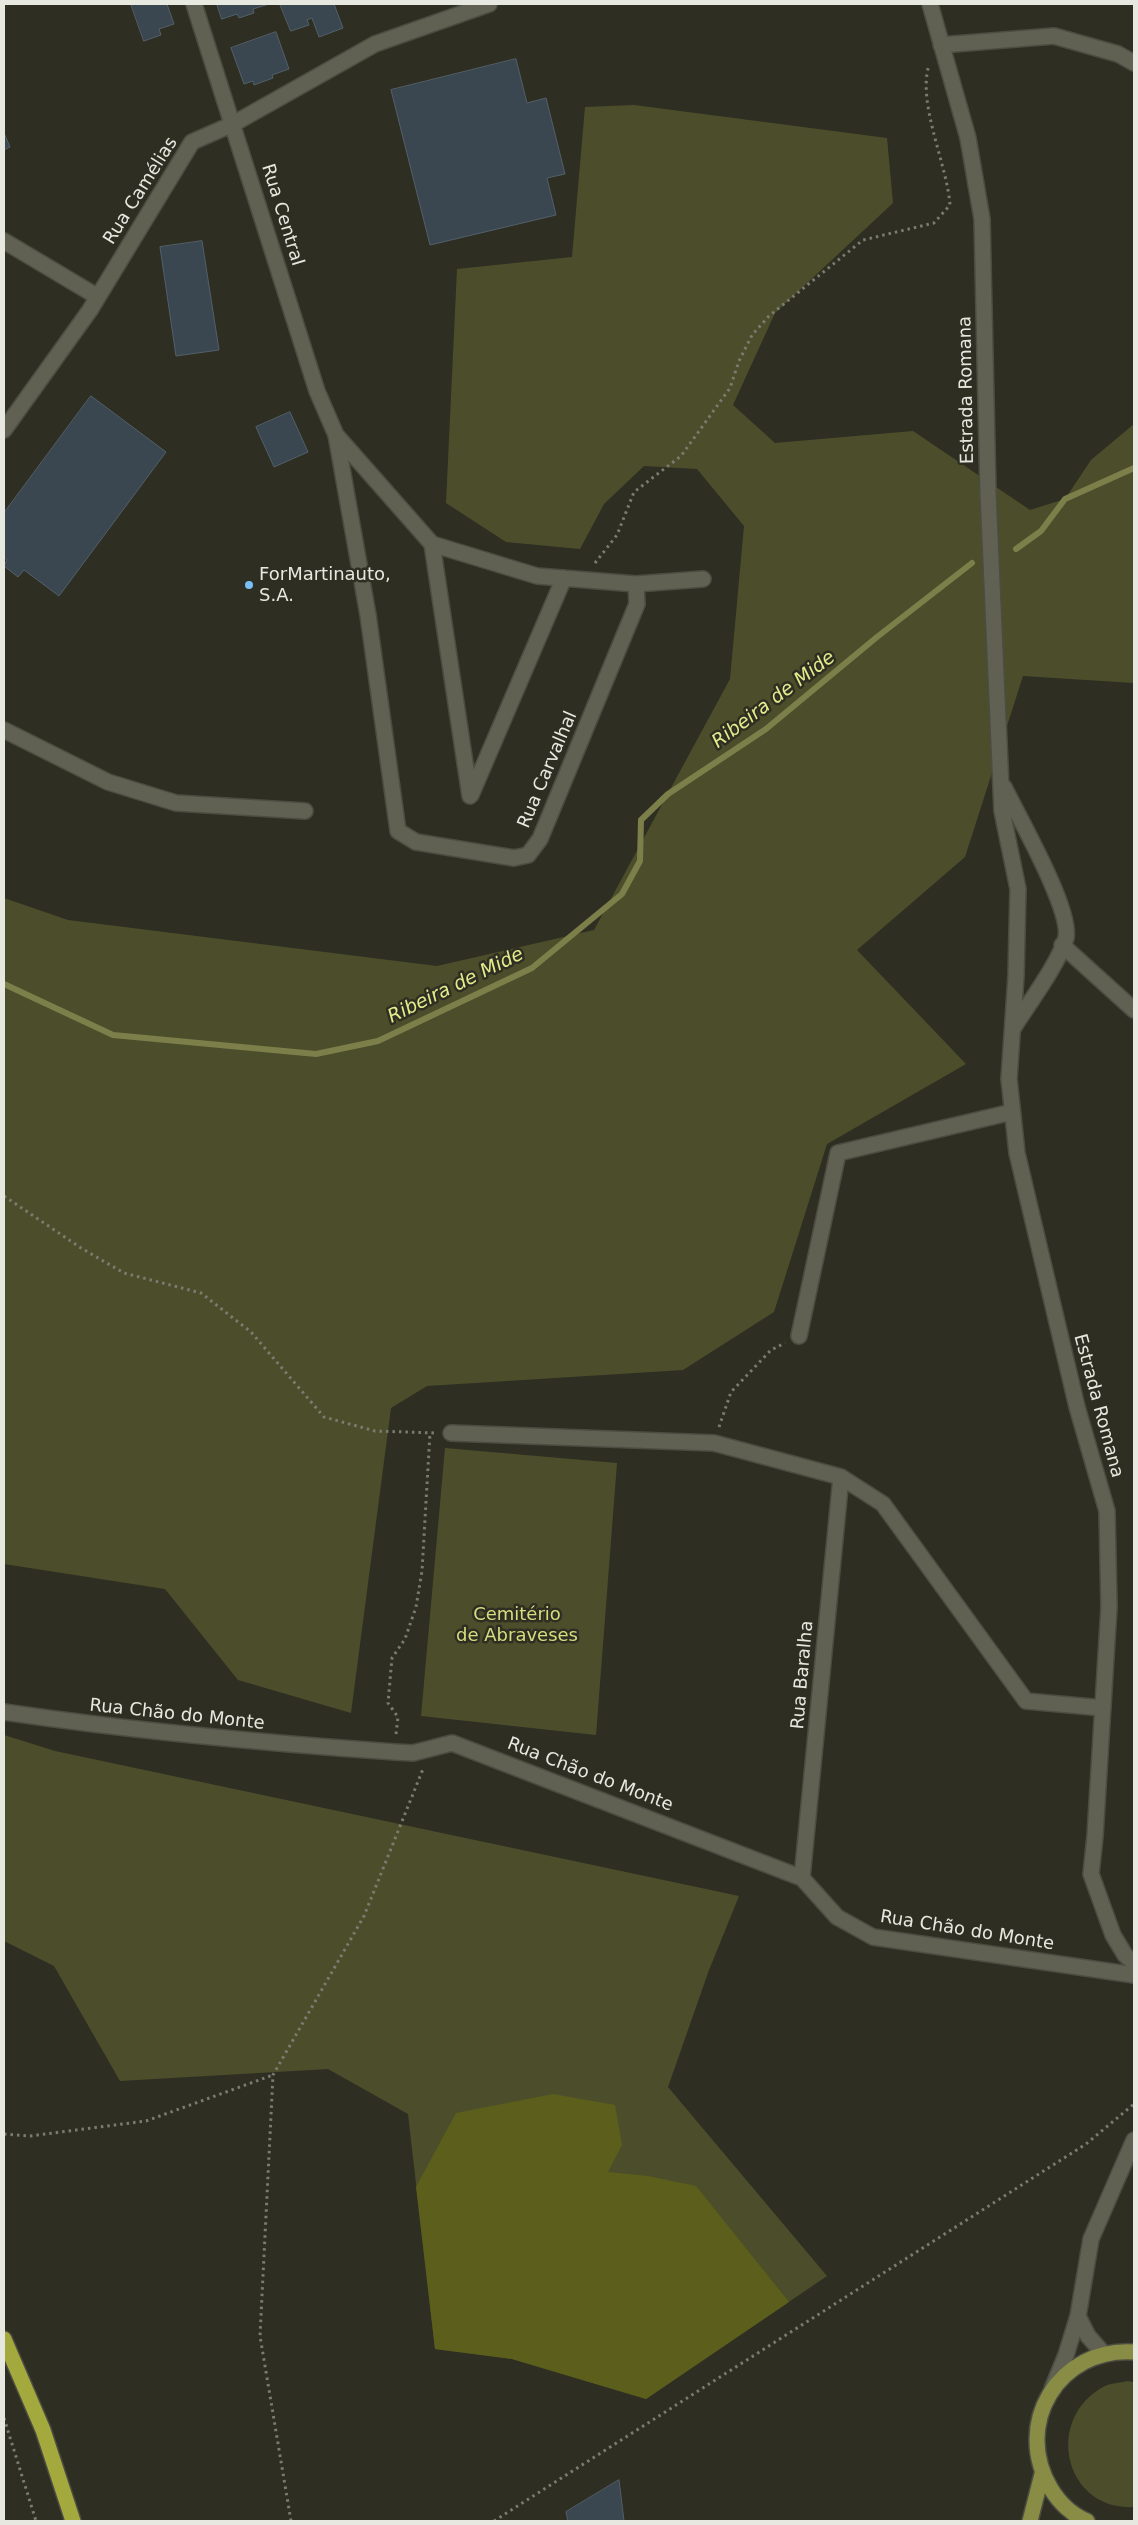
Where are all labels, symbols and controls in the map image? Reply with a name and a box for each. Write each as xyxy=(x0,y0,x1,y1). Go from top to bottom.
street label: Rua Camélias xyxy=(99,133,183,249)
street label: Rua Central xyxy=(256,161,308,269)
street label: Estrada Romana xyxy=(955,316,979,464)
place label: ForMartinauto, S.A. xyxy=(259,564,391,606)
marker: ForMartinauto, S.A. xyxy=(243,579,255,591)
water label: Ribeira de Mide xyxy=(708,646,840,754)
street label: Rua Carvalhal xyxy=(514,708,582,832)
water label: Ribeira de Mide xyxy=(384,943,528,1029)
street label: Estrada Romana xyxy=(1068,1332,1128,1480)
park label: Cemitério de Abraveses xyxy=(456,1604,578,1646)
street label: Rua Baralha xyxy=(787,1620,819,1730)
street label: Rua Chão do Monte xyxy=(88,1695,266,1735)
street label: Rua Chão do Monte xyxy=(504,1733,676,1817)
street label: Rua Chão do Monte xyxy=(878,1907,1056,1955)

